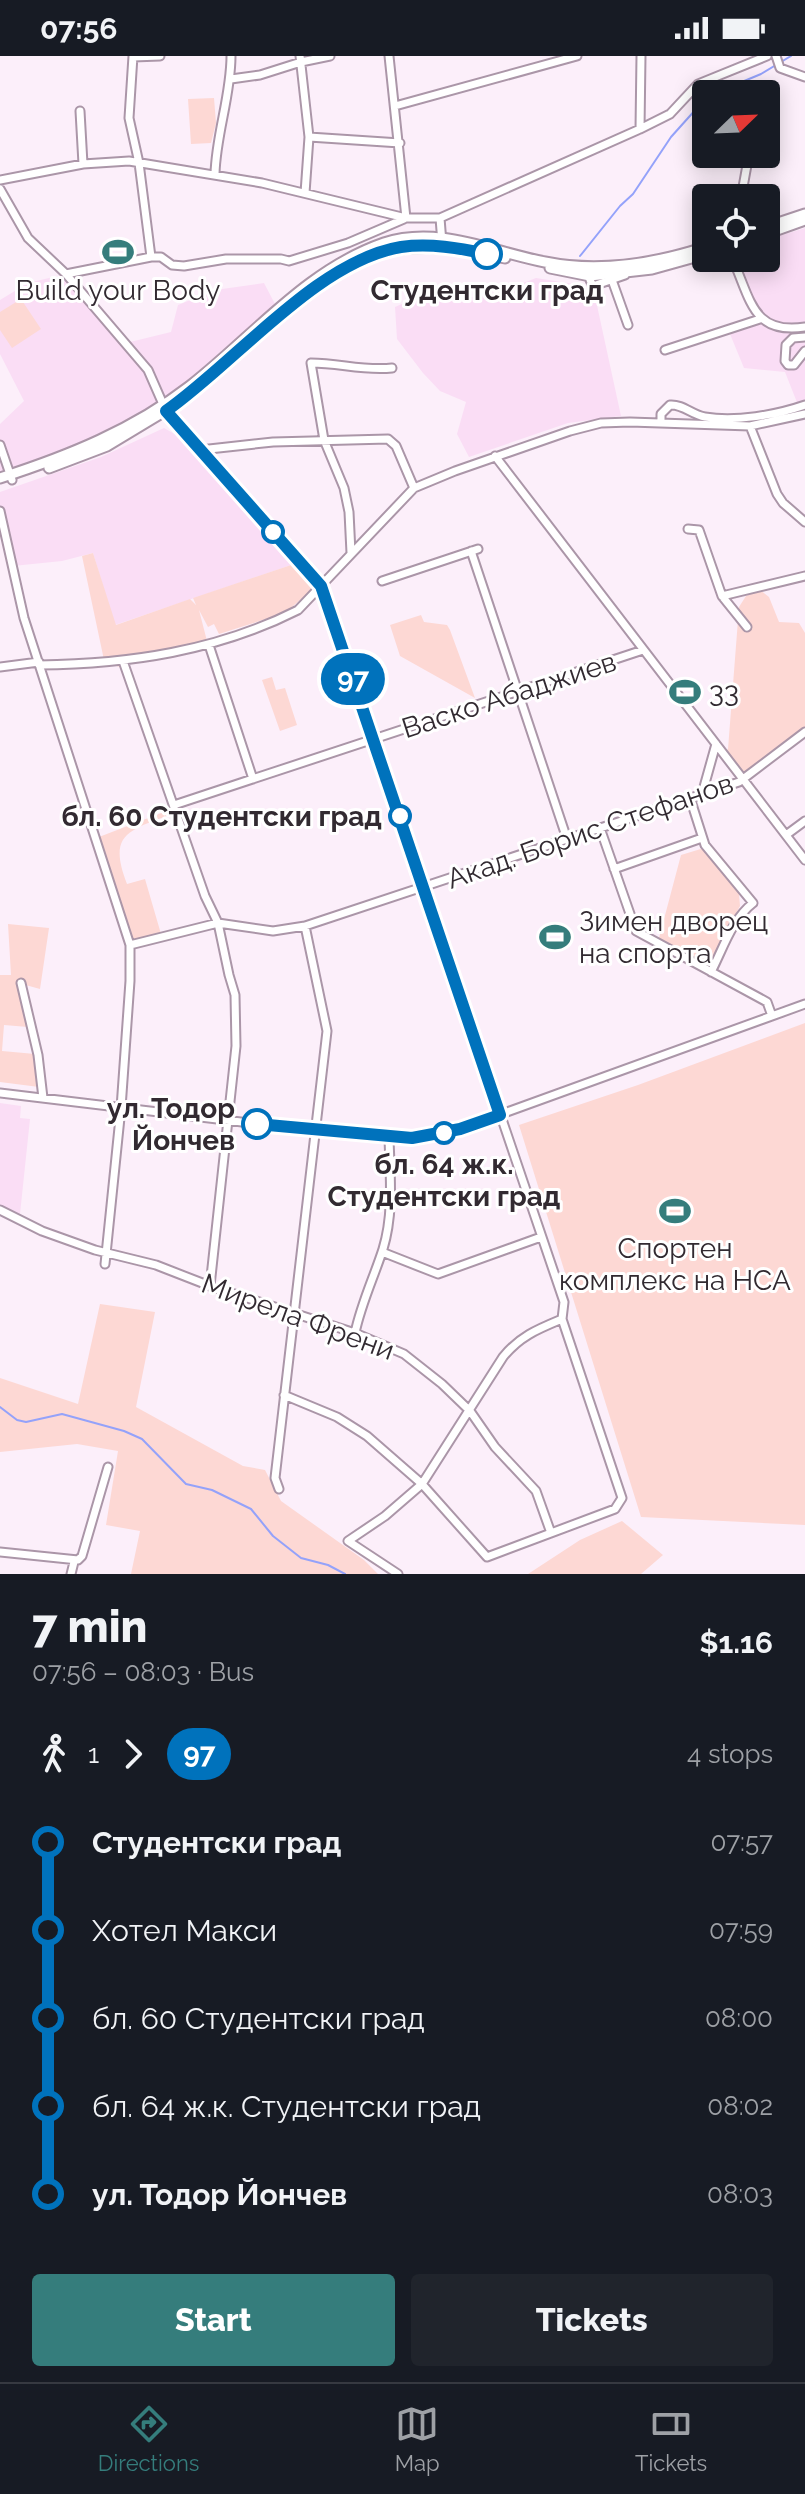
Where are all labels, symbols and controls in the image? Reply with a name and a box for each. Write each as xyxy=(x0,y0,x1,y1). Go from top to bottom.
text: 07:56 xyxy=(40,11,118,46)
north arrow xyxy=(692,80,780,168)
map controls xyxy=(692,80,780,272)
button: locate xyxy=(692,184,780,272)
sports icon: Build your Body xyxy=(101,235,135,269)
marker: Студентски град xyxy=(472,239,502,269)
place label: Build your Body xyxy=(16,274,220,307)
place label: Студентски град xyxy=(371,274,603,307)
unlabelled marker xyxy=(262,521,284,543)
street label: Васко Абаджиев xyxy=(398,645,620,745)
line badge: 97 xyxy=(317,653,389,705)
text: 97 xyxy=(337,662,369,695)
sports icon: 33 xyxy=(668,675,702,709)
place label: 33 xyxy=(709,676,739,709)
street label: Акад. Борис Стефанов xyxy=(443,766,737,896)
place label: бл. 60 Студентски град xyxy=(61,800,382,833)
marker: бл. 60 Студентски град xyxy=(389,805,411,827)
place label: Зимен дворец на спорта xyxy=(579,905,768,970)
sports icon: Зимен дворец на спорта xyxy=(538,920,572,954)
place label: ул. Тодор Йончев xyxy=(107,1092,235,1157)
marker: ул. Тодор Йончев xyxy=(242,1109,272,1139)
marker: бл. 64 ж.к. Студентски град xyxy=(433,1122,455,1144)
place label: бл. 64 ж.к. Студентски град xyxy=(328,1148,560,1213)
sports icon: Спортен комплекс на НСА xyxy=(658,1194,692,1228)
place label: Спортен комплекс на НСА xyxy=(559,1232,791,1297)
street label: Мирела Френи xyxy=(197,1267,399,1367)
text: 7 min xyxy=(32,1601,148,1652)
text: $1.16 xyxy=(699,1625,773,1660)
text: 07:56 – 08:03 · Bus xyxy=(32,1657,254,1687)
icon: walk xyxy=(32,1732,76,1776)
icon: forward xyxy=(111,1732,155,1776)
text: 97 xyxy=(183,1737,215,1770)
text: 1 xyxy=(88,1739,99,1769)
text: 4 stops xyxy=(687,1739,773,1769)
text: Студентски град xyxy=(92,1825,341,1860)
text: 07:57 xyxy=(710,1827,773,1857)
text: Хотел Макси xyxy=(92,1913,277,1948)
text: 07:59 xyxy=(709,1915,773,1945)
text: бл. 60 Студентски град xyxy=(92,2001,425,2036)
text: 08:00 xyxy=(705,2003,773,2033)
text: бл. 64 ж.к. Студентски град xyxy=(92,2089,481,2124)
text: 08:02 xyxy=(707,2091,773,2121)
text: ул. Тодор Йончев xyxy=(92,2177,347,2212)
text: 08:03 xyxy=(707,2179,773,2209)
button: Start xyxy=(32,2274,395,2366)
button: Tickets xyxy=(411,2274,773,2366)
tab: Directions xyxy=(98,2402,199,2476)
tab: Map xyxy=(395,2402,440,2476)
tab: Tickets xyxy=(635,2402,707,2476)

